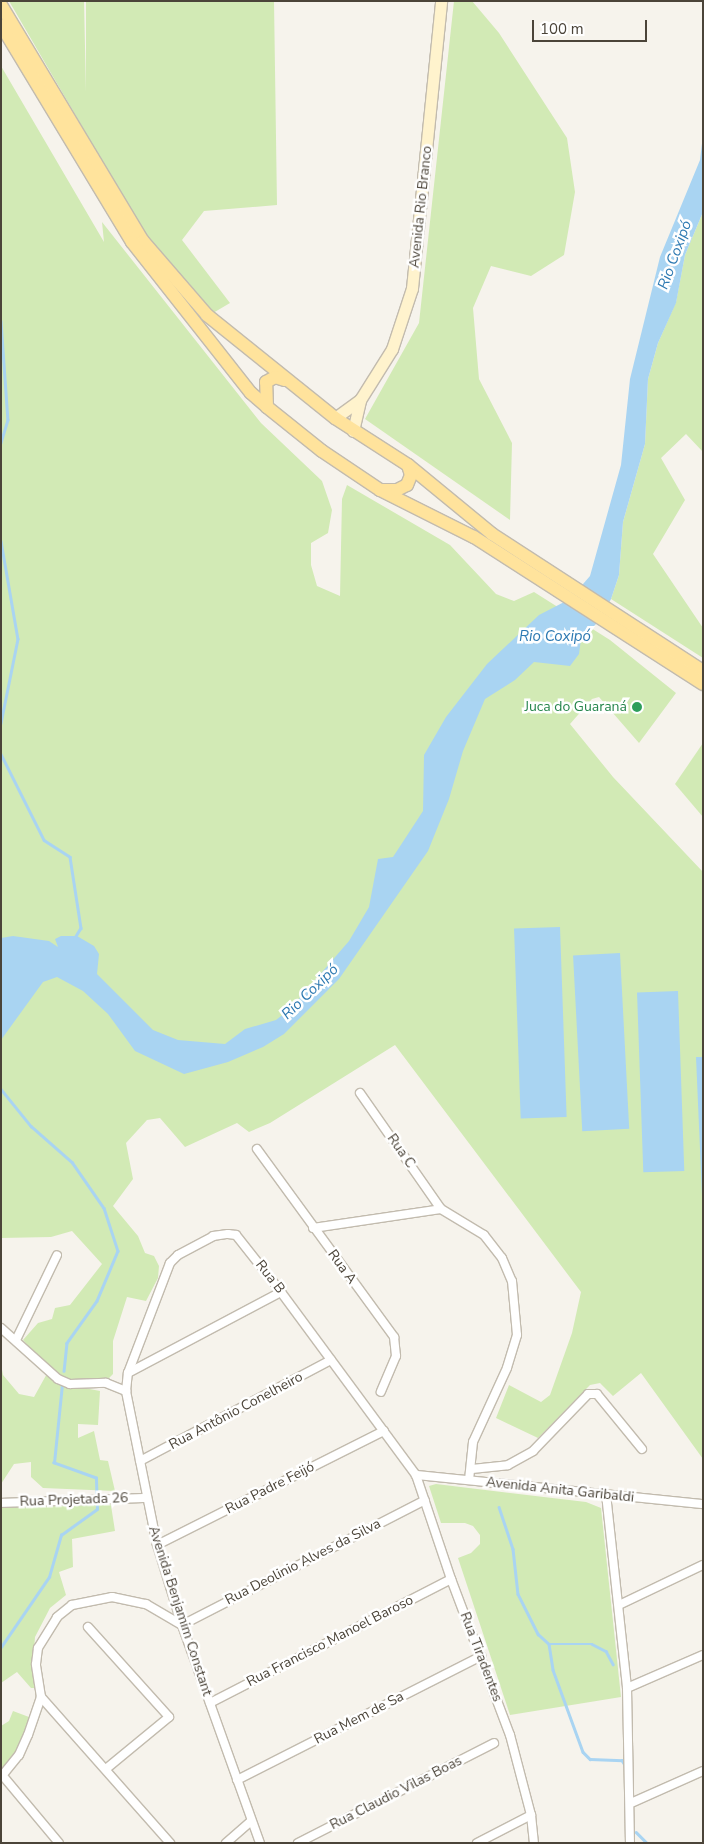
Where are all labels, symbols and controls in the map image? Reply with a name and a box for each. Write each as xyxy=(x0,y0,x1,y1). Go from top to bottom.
scale bar xyxy=(534,10,649,42)
text: 100 m xyxy=(540,19,584,39)
street label: Avenida Rio Branco xyxy=(406,145,436,269)
water label: Rio Coxipó xyxy=(654,218,696,292)
water label: Rio Coxipó xyxy=(519,628,591,646)
place label: Juca do Guaraná xyxy=(524,699,627,715)
marker: Juca do Guaraná xyxy=(631,701,643,713)
water label: Rio Coxipó xyxy=(278,961,342,1023)
street label: Rua C xyxy=(383,1131,419,1171)
street label: Rua A xyxy=(324,1247,360,1287)
street label: Rua B xyxy=(252,1257,288,1297)
street label: Rua Antônio Conelheiro xyxy=(166,1369,306,1453)
street label: Rua Padre Feijó xyxy=(223,1458,317,1518)
street label: Avenida Anita Garibaldi xyxy=(485,1474,635,1506)
street label: Rua Projetada 26 xyxy=(19,1490,129,1510)
street label: Rua Deolinio Alves da Silva xyxy=(222,1515,384,1609)
street label: Avenida Benjamim Constant xyxy=(145,1524,215,1698)
street label: Rua Francisco Manoel Baroso xyxy=(244,1592,416,1690)
street label: Rua Tiradentes xyxy=(456,1610,506,1704)
street label: Rua Mem de Sa xyxy=(311,1688,407,1748)
street label: Rua Claudio Vilas Boas xyxy=(327,1752,465,1834)

